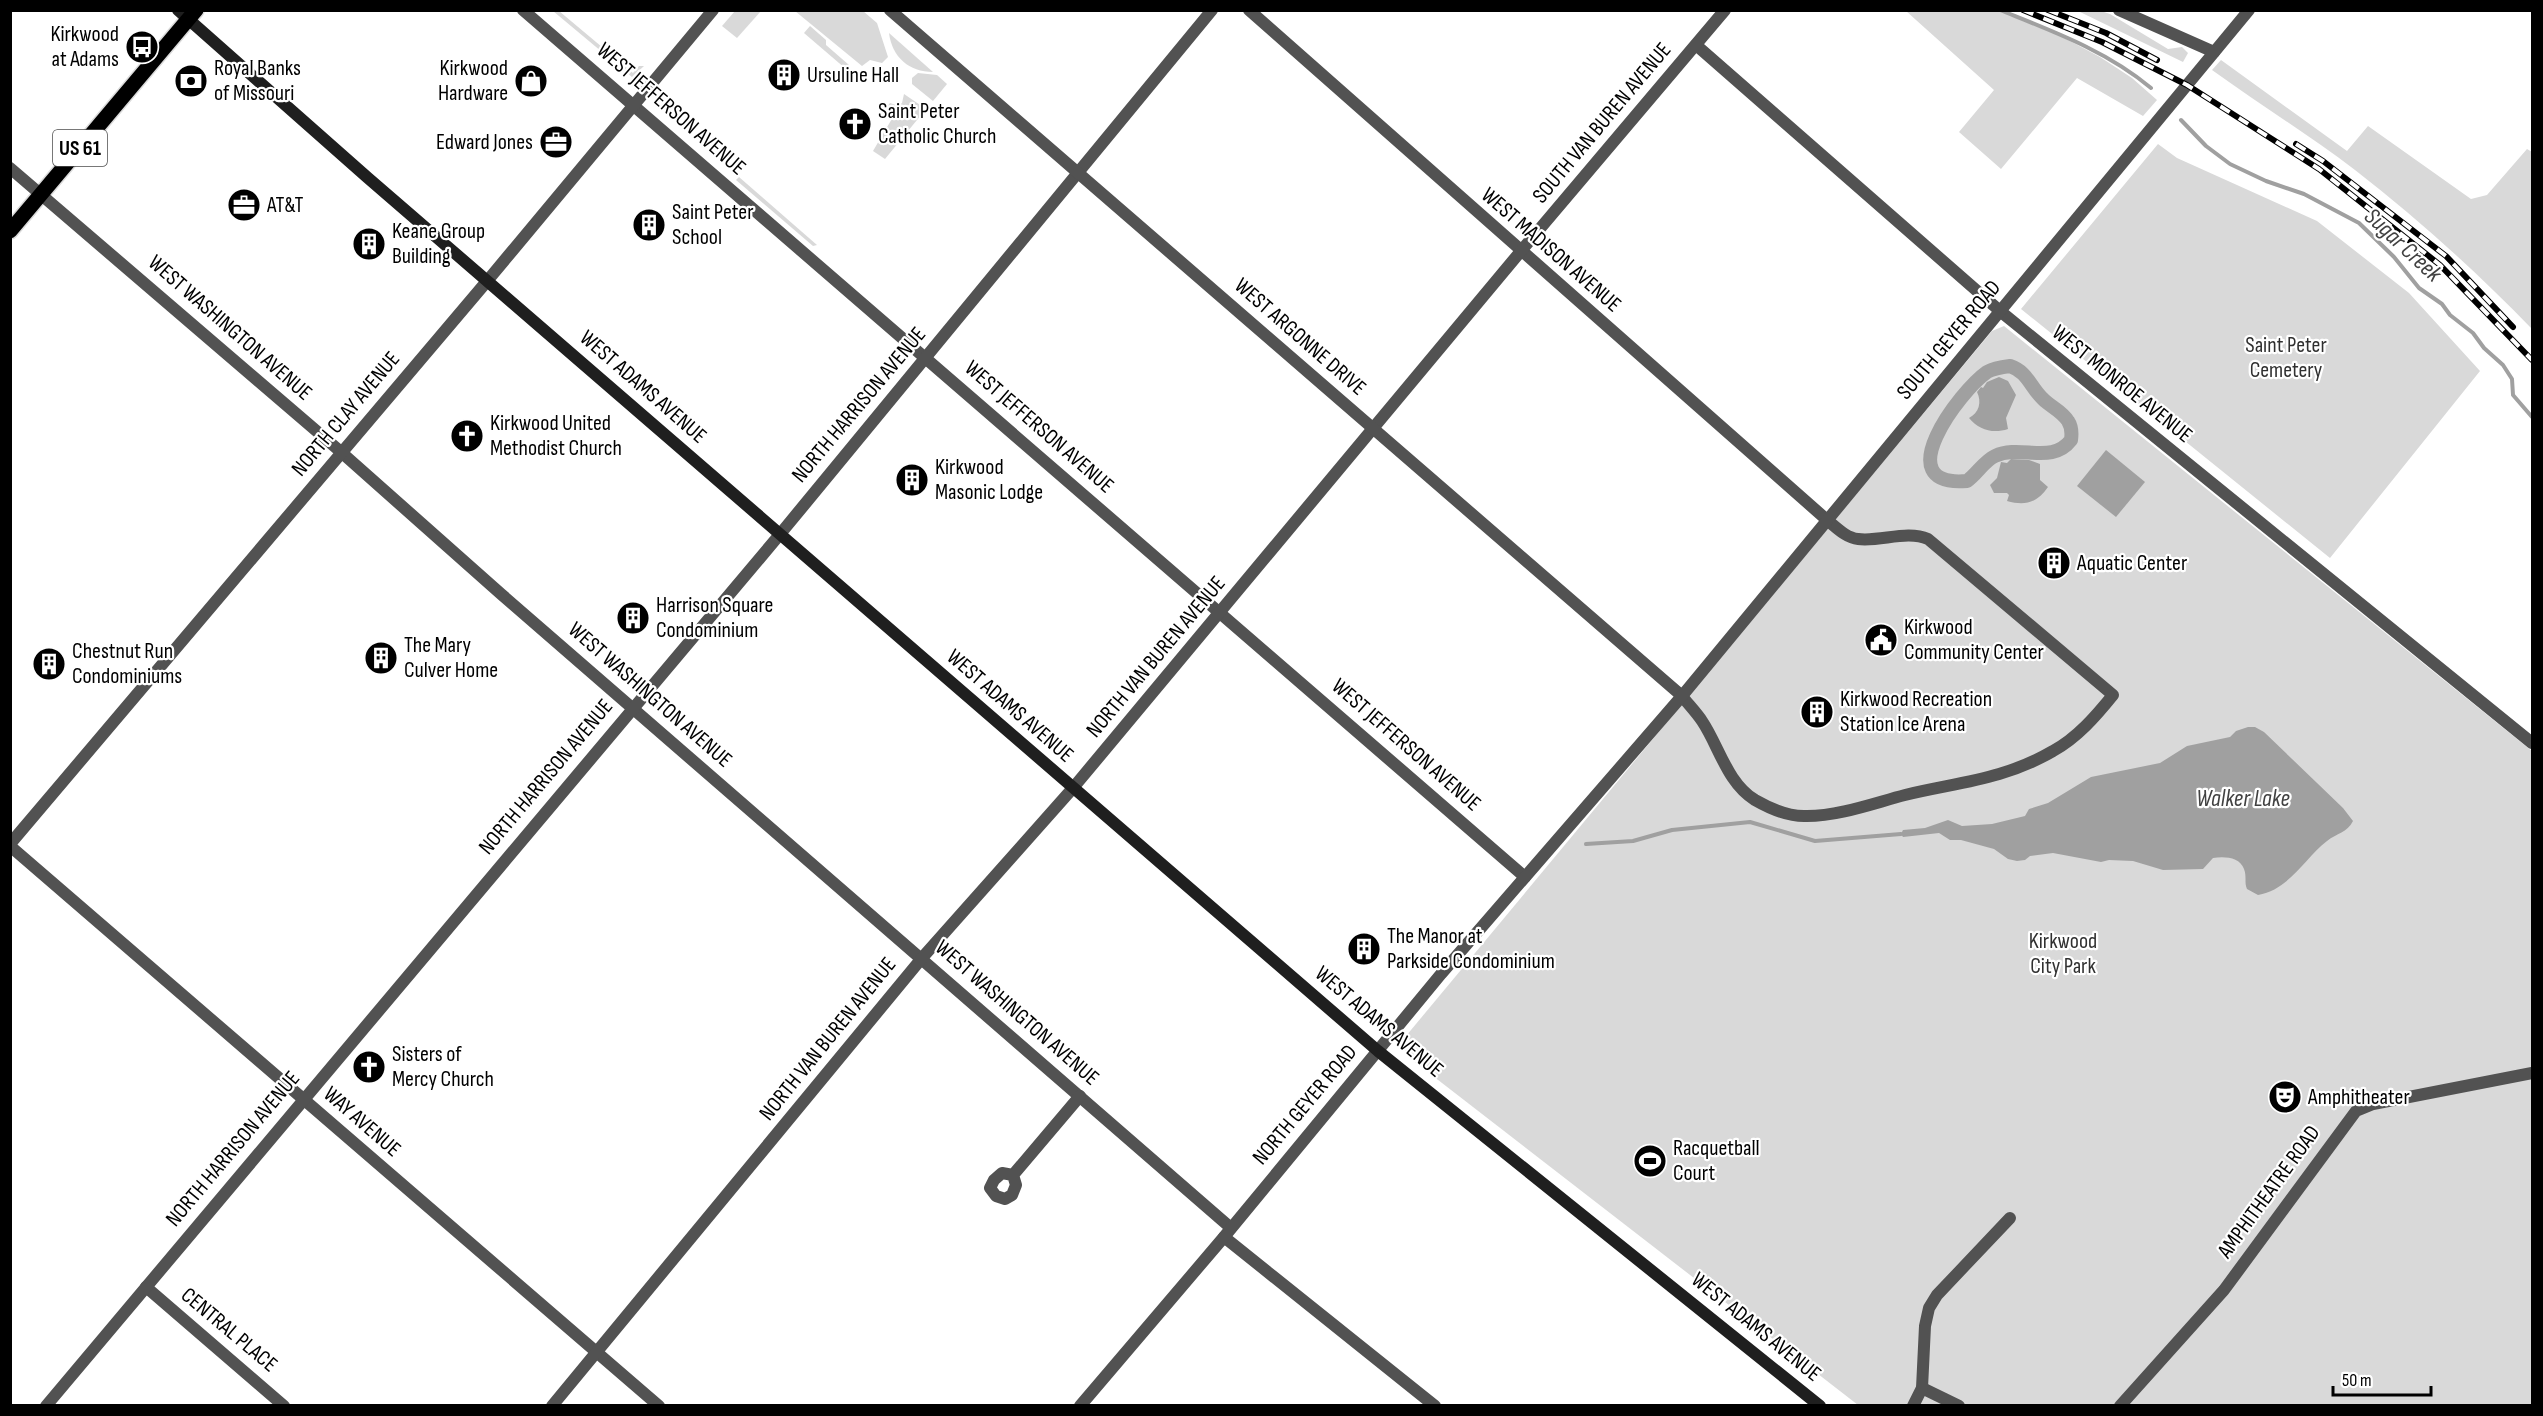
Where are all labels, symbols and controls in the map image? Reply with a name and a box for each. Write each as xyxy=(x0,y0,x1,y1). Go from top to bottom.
place label: Kirkwood at Adams xyxy=(50,21,119,73)
bus stop icon: Kirkwood at Adams xyxy=(124,29,160,65)
street label: WEST JEFFERSON AVENUE xyxy=(591,37,751,181)
street label: SOUTH VAN BUREN AVENUE xyxy=(1527,37,1677,209)
place label: Royal Banks of Missouri xyxy=(214,55,301,107)
place label: Kirkwood Hardware xyxy=(438,55,508,107)
building icon: Ursuline Hall xyxy=(766,57,802,93)
place label: Ursuline Hall xyxy=(807,62,899,89)
bank icon: Royal Banks of Missouri xyxy=(173,63,209,99)
shop icon: Kirkwood Hardware xyxy=(513,63,549,99)
place label: Saint Peter Catholic Church xyxy=(878,98,996,150)
church icon: Saint Peter Catholic Church xyxy=(837,106,873,142)
office icon: Edward Jones xyxy=(538,124,574,160)
place label: Edward Jones xyxy=(436,129,533,156)
road number: US 61 xyxy=(53,130,107,166)
street label: WEST MADISON AVENUE xyxy=(1475,182,1627,318)
office icon: AT&T xyxy=(226,187,262,223)
place label: AT&T xyxy=(266,192,303,219)
place label: Saint Peter School xyxy=(672,199,754,251)
water label: Sugar Creek xyxy=(2358,202,2448,289)
building icon: Saint Peter School xyxy=(631,207,667,243)
place label: Keane Group Building xyxy=(392,218,485,270)
building icon: Keane Group Building xyxy=(351,226,387,262)
street label: WEST WASHINGTON AVENUE xyxy=(142,249,318,407)
street label: WEST ARGONNE DRIVE xyxy=(1229,272,1371,402)
street label: SOUTH GEYER ROAD xyxy=(1891,275,2007,405)
street label: WEST MONROE AVENUE xyxy=(2046,319,2198,449)
street label: NORTH HARRISON AVENUE xyxy=(786,322,932,488)
street label: WEST ADAMS AVENUE xyxy=(574,325,712,449)
park label: Saint Peter Cemetery xyxy=(2245,332,2327,384)
street label: NORTH CLAY AVENUE xyxy=(286,346,406,482)
street label: WEST JEFFERSON AVENUE xyxy=(959,355,1119,499)
place label: Kirkwood United Methodist Church xyxy=(490,410,622,462)
church icon: Kirkwood United Methodist Church xyxy=(449,418,485,454)
place label: Kirkwood Masonic Lodge xyxy=(935,454,1043,506)
building icon: Kirkwood Masonic Lodge xyxy=(894,462,930,498)
building icon: Aquatic Center xyxy=(2036,545,2072,581)
place label: Aquatic Center xyxy=(2076,550,2187,577)
street label: NORTH VAN BUREN AVENUE xyxy=(1081,571,1231,743)
place label: Harrison Square Condominium xyxy=(656,592,773,644)
building icon: Harrison Square Condominium xyxy=(615,600,651,636)
place label: Kirkwood Community Center xyxy=(1904,614,2044,666)
street label: WEST WASHINGTON AVENUE xyxy=(562,616,738,774)
public building icon: Kirkwood Community Center xyxy=(1863,622,1899,658)
place label: The Mary Culver Home xyxy=(404,632,498,684)
place label: Chestnut Run Condominiums xyxy=(72,638,182,690)
building icon: The Mary Culver Home xyxy=(363,640,399,676)
street label: WEST ADAMS AVENUE xyxy=(941,644,1079,768)
building icon: Chestnut Run Condominiums xyxy=(31,646,67,682)
street label: WEST JEFFERSON AVENUE xyxy=(1326,673,1486,817)
place label: Kirkwood Recreation Station Ice Arena xyxy=(1840,686,1992,738)
street label: NORTH HARRISON AVENUE xyxy=(473,694,619,860)
building icon: Kirkwood Recreation Station Ice Arena xyxy=(1799,694,1835,730)
water label: Walker Lake xyxy=(2196,784,2290,813)
place label: The Manor at Parkside Condominium xyxy=(1387,923,1555,975)
park label: Kirkwood City Park xyxy=(2029,928,2097,980)
building icon: The Manor at Parkside Condominium xyxy=(1346,931,1382,967)
street label: WEST WASHINGTON AVENUE xyxy=(929,934,1105,1092)
street label: NORTH VAN BUREN AVENUE xyxy=(754,952,902,1126)
street label: WEST ADAMS AVENUE xyxy=(1309,960,1449,1084)
street label: NORTH GEYER ROAD xyxy=(1247,1039,1363,1171)
place label: Sisters of Mercy Church xyxy=(392,1041,494,1093)
church icon: Sisters of Mercy Church xyxy=(351,1049,387,1085)
street label: NORTH HARRISON AVENUE xyxy=(160,1066,306,1232)
theatre icon: Amphitheater xyxy=(2267,1079,2303,1115)
street label: WAY AVENUE xyxy=(318,1081,406,1163)
place label: Amphitheater xyxy=(2307,1084,2410,1111)
street label: AMPHITHEATRE ROAD xyxy=(2211,1120,2326,1264)
place label: Racquetball Court xyxy=(1673,1135,1760,1187)
sports icon: Racquetball Court xyxy=(1632,1143,1668,1179)
street label: WEST ADAMS AVENUE xyxy=(1686,1266,1826,1388)
street label: CENTRAL PLACE xyxy=(175,1282,283,1378)
scale bar xyxy=(2333,1359,2430,1397)
text: 50 m xyxy=(2342,1370,2372,1391)

